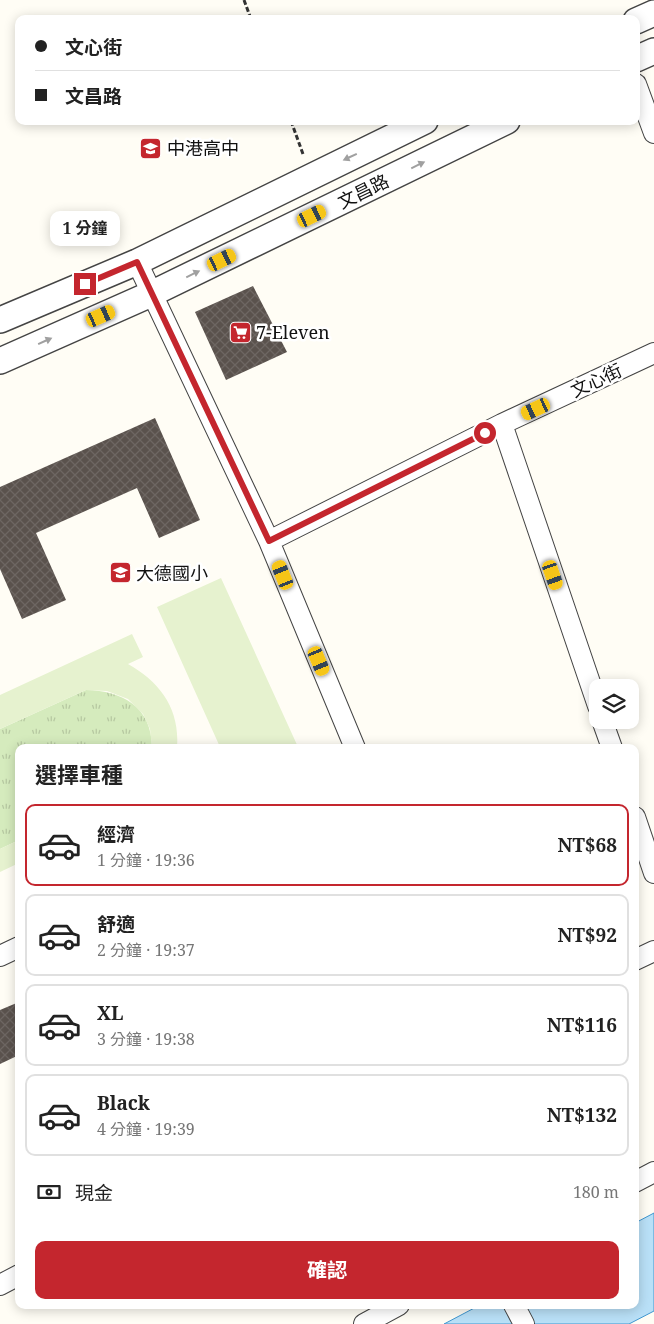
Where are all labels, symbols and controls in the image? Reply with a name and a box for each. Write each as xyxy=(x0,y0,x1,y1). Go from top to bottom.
text: 文心街 xyxy=(65,34,122,60)
text: 文昌路 xyxy=(65,83,122,109)
school or university icon: 中港高中 xyxy=(139,136,163,160)
place label: 中港高中 xyxy=(167,136,239,160)
one-way arrow xyxy=(342,153,357,161)
one-way arrow xyxy=(410,161,425,169)
street label: 文昌路 xyxy=(333,168,393,214)
car xyxy=(295,203,328,229)
callout: 1 分鐘 xyxy=(50,212,120,246)
text: 1 分鐘 xyxy=(62,217,108,239)
car xyxy=(205,247,238,273)
one-way arrow xyxy=(186,270,200,278)
route end xyxy=(74,273,96,295)
car xyxy=(84,303,117,329)
supermarket icon: 7-Eleven xyxy=(228,320,252,344)
place label: 7-Eleven xyxy=(256,320,330,344)
one-way arrow xyxy=(38,337,52,345)
street label: 文心街 xyxy=(566,358,626,402)
car xyxy=(519,396,552,422)
route start xyxy=(474,422,496,444)
car xyxy=(270,558,295,592)
car xyxy=(541,558,564,592)
school or university icon: 大德國小 xyxy=(108,561,132,585)
place label: 大德國小 xyxy=(136,561,208,585)
car xyxy=(306,644,331,678)
map controls xyxy=(589,679,639,729)
button: layers xyxy=(589,679,639,729)
text: 選擇車種 xyxy=(35,759,123,789)
text: 經濟 xyxy=(97,821,135,847)
icon: car xyxy=(37,823,82,868)
text: NT$68 xyxy=(557,832,617,858)
text: 1 分鐘 · 19:36 xyxy=(97,849,195,871)
text: 舒適 xyxy=(97,911,135,937)
icon: car xyxy=(37,913,82,958)
text: NT$92 xyxy=(557,922,617,948)
text: 2 分鐘 · 19:37 xyxy=(97,939,195,961)
text: XL xyxy=(97,1000,123,1026)
icon: car xyxy=(37,1003,82,1048)
text: NT$116 xyxy=(547,1012,617,1038)
text: 3 分鐘 · 19:38 xyxy=(97,1028,195,1050)
text: Black xyxy=(97,1090,150,1116)
icon: car xyxy=(37,1093,82,1138)
text: NT$132 xyxy=(547,1102,617,1128)
text: 4 分鐘 · 19:39 xyxy=(97,1118,195,1140)
icon: cash xyxy=(35,1178,63,1206)
text: 現金 xyxy=(75,1180,113,1206)
text: 180 m xyxy=(573,1181,619,1203)
button: 確認 xyxy=(35,1241,619,1299)

